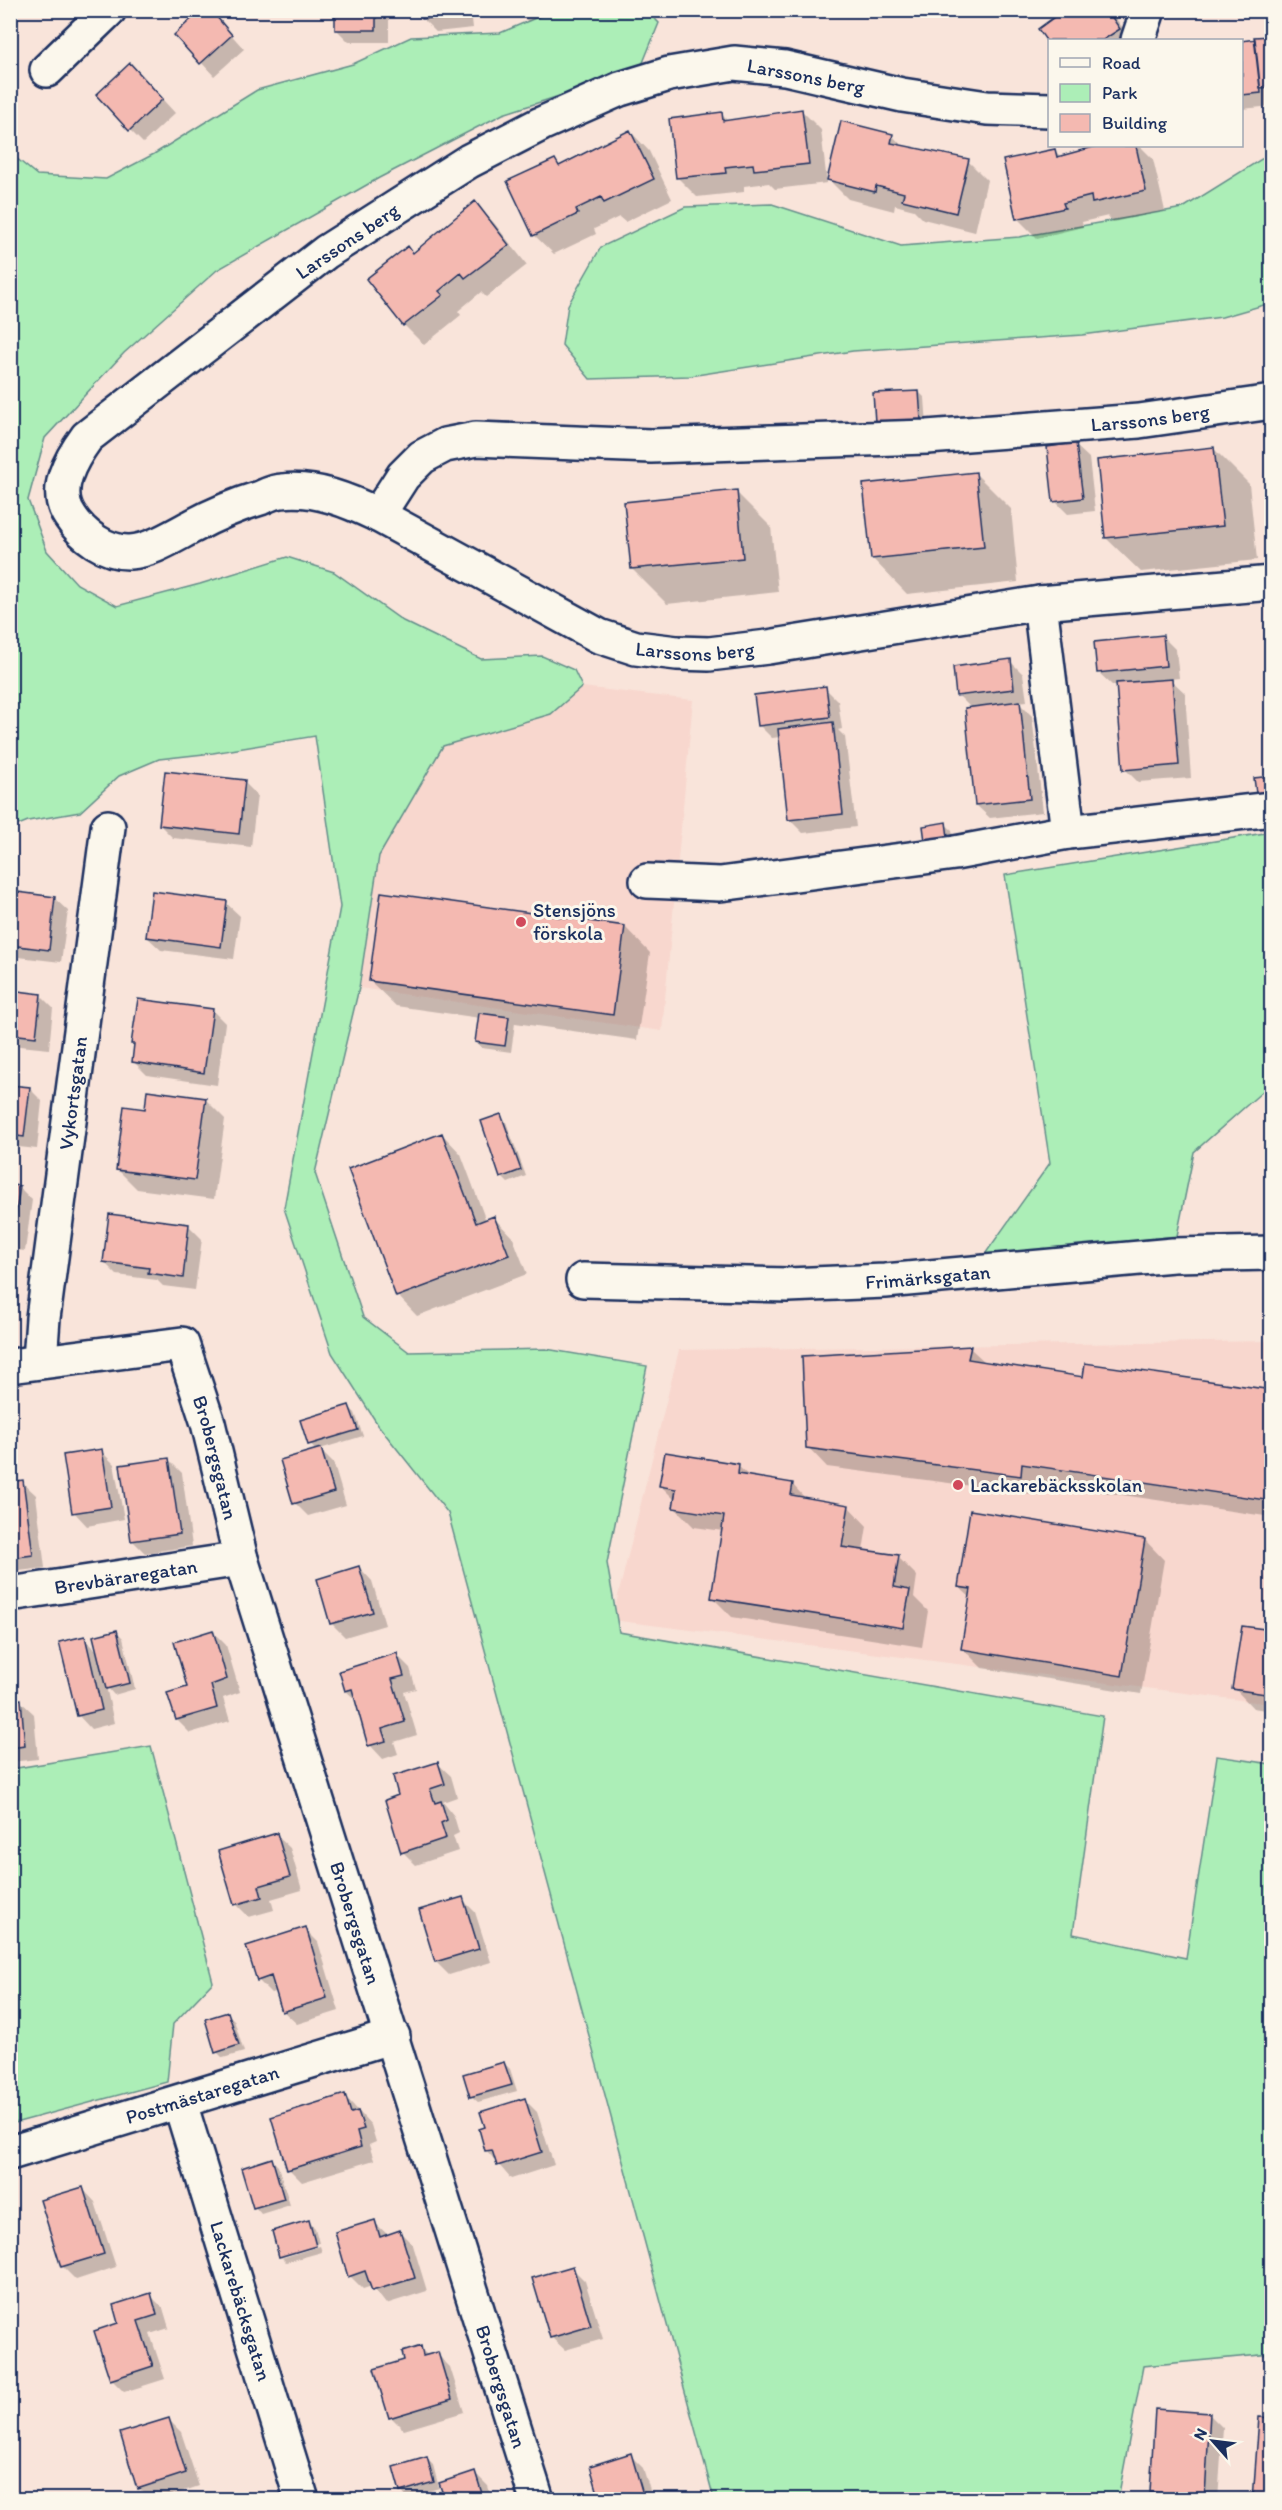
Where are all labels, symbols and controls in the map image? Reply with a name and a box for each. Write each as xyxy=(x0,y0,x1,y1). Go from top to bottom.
legend xyxy=(1048,39,1243,147)
text: Road xyxy=(1102,52,1141,74)
street label: Larssons berg xyxy=(745,53,868,99)
text: Park xyxy=(1102,82,1137,104)
text: Building xyxy=(1102,112,1168,134)
street label: Larssons berg xyxy=(291,197,404,284)
street label: Larssons berg xyxy=(1090,399,1212,437)
street label: Larssons berg xyxy=(634,636,757,666)
place label: Stensjöns förskola xyxy=(533,898,616,945)
marker: Stensjöns förskola xyxy=(514,915,528,929)
street label: Vykortsgatan xyxy=(53,1034,92,1151)
street label: Frimärksgatan xyxy=(865,1260,992,1294)
street label: Brobergsgatan xyxy=(188,1392,243,1523)
place label: Lackarebäcksskolan xyxy=(970,1473,1143,1497)
marker: Lackarebäcksskolan xyxy=(951,1478,965,1492)
street label: Brevbäraregatan xyxy=(53,1554,199,1599)
street label: Brobergsgatan xyxy=(325,1859,386,1988)
street label: Postmästaregatan xyxy=(123,2060,282,2129)
street label: Lackarebäcksgatan xyxy=(205,2218,277,2384)
street label: Brobergsgatan xyxy=(471,2322,532,2451)
north arrow xyxy=(1183,2411,1243,2471)
text: N xyxy=(1189,2425,1211,2443)

